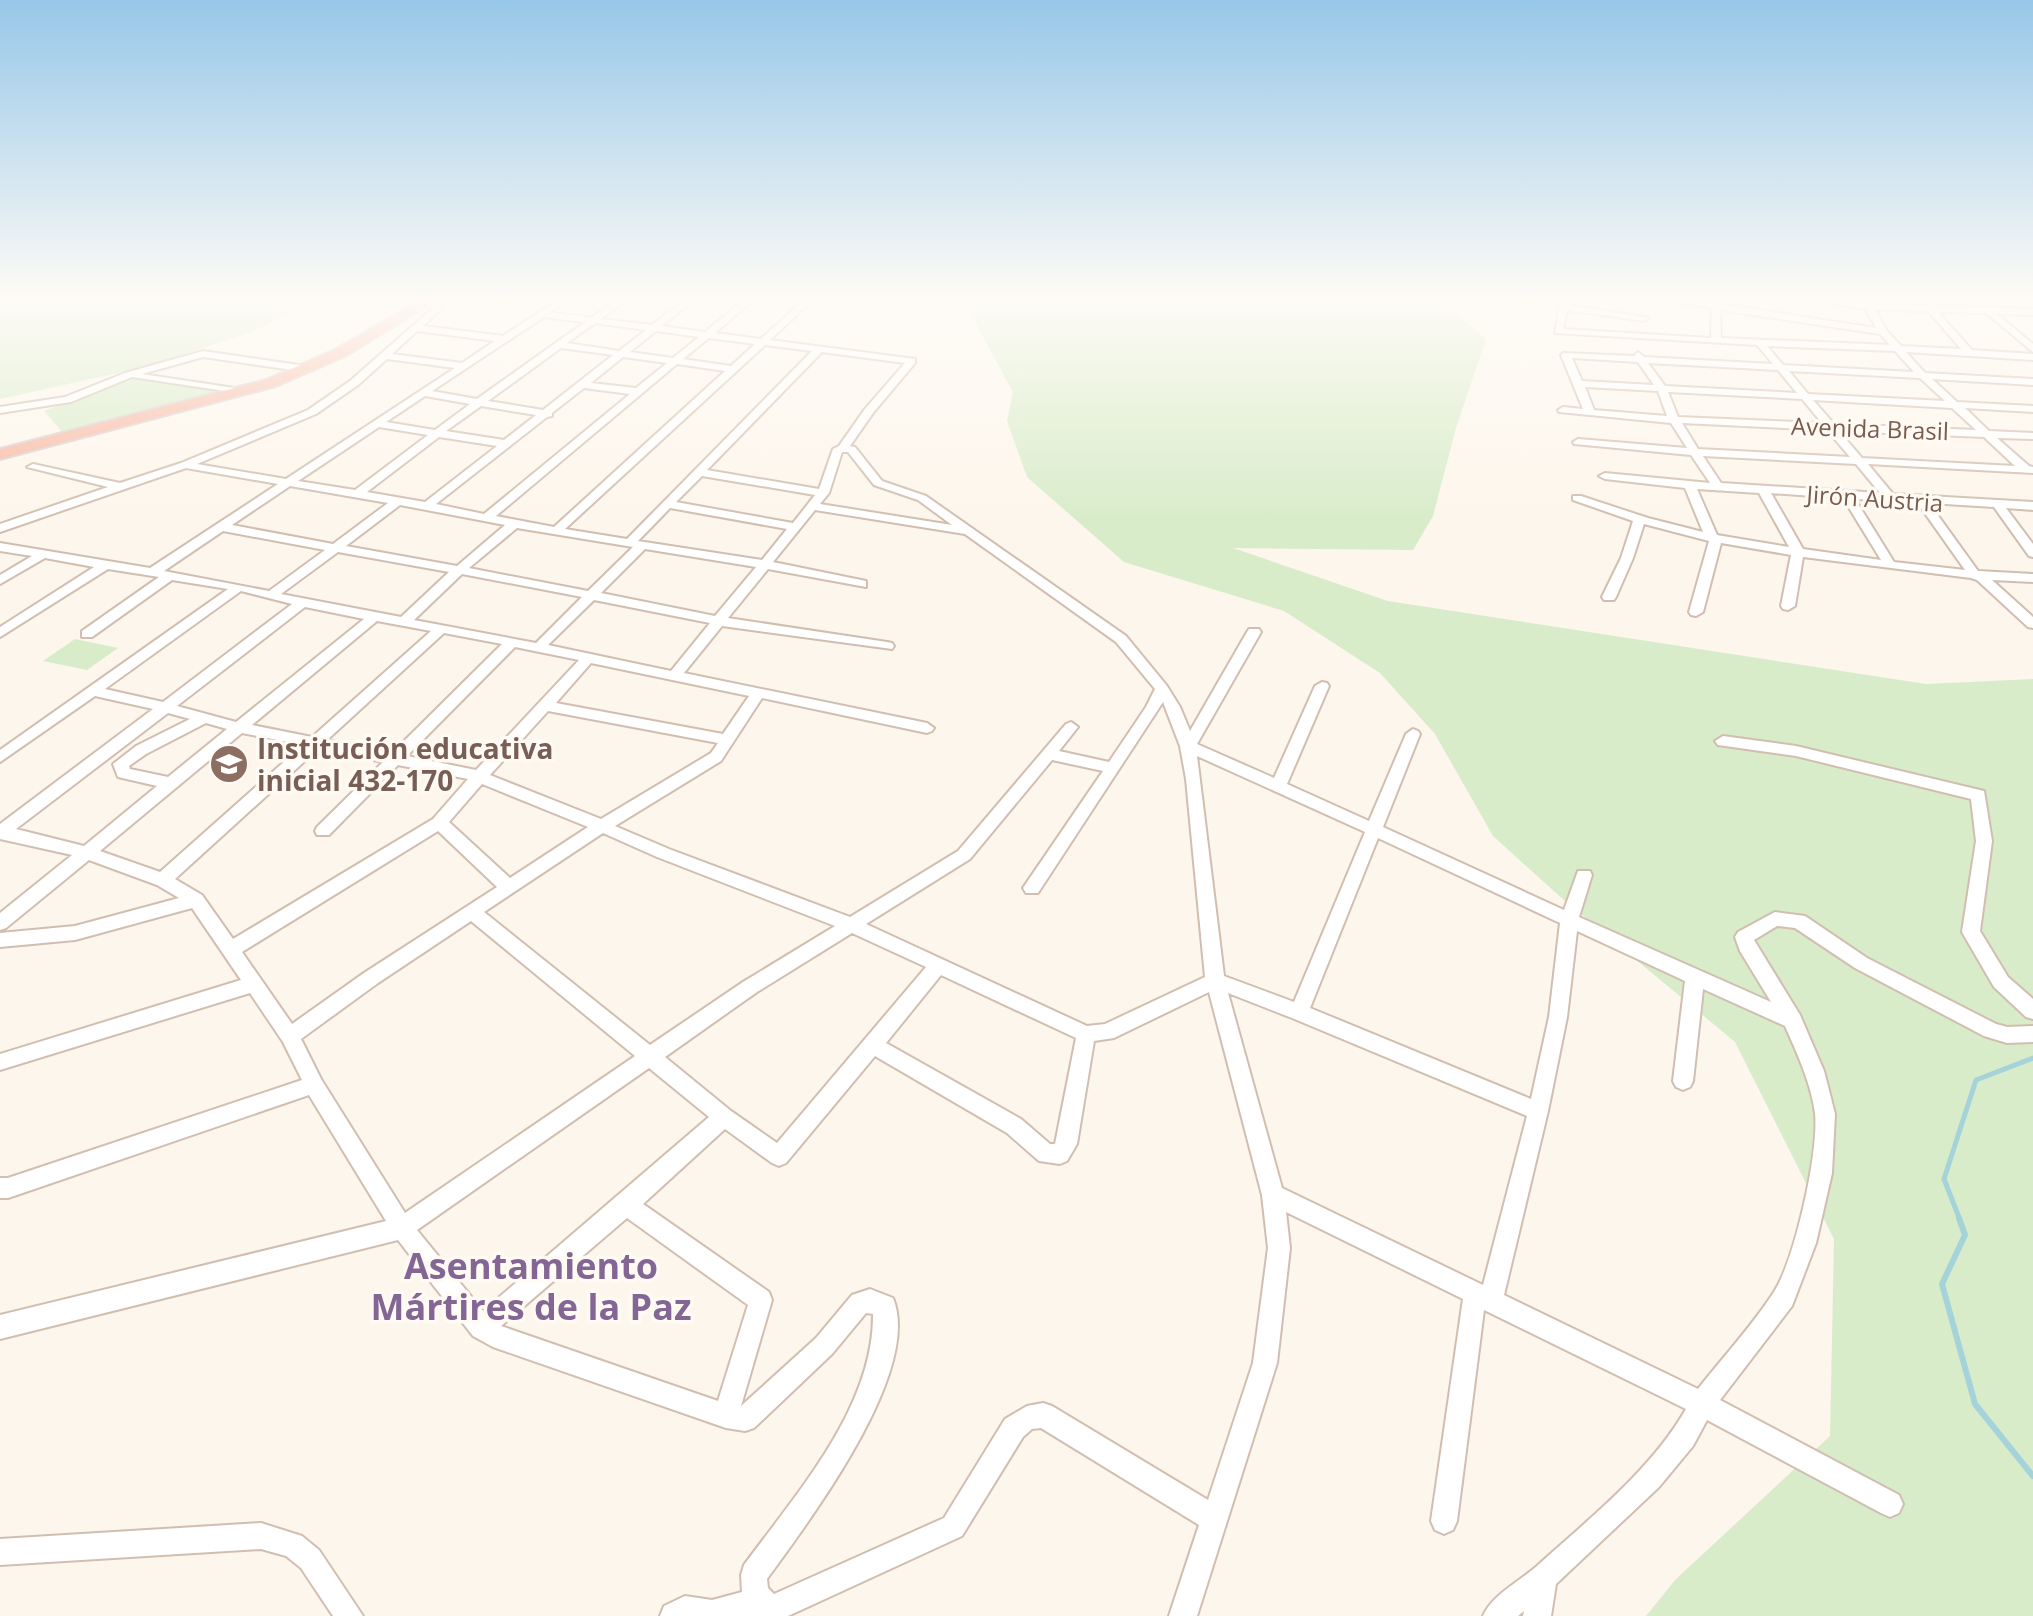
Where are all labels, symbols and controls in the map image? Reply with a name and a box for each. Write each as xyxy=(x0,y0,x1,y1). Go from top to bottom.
street label: Avenida Brasil xyxy=(1791,409,1949,447)
street label: Jirón Austria xyxy=(1804,477,1944,519)
place label: Institución educativa inicial 432-170 xyxy=(257,729,553,799)
school or university icon: Institución educativa inicial 432-170 xyxy=(208,743,250,785)
district label: Asentamiento Mártires de la Paz xyxy=(371,1241,691,1331)

